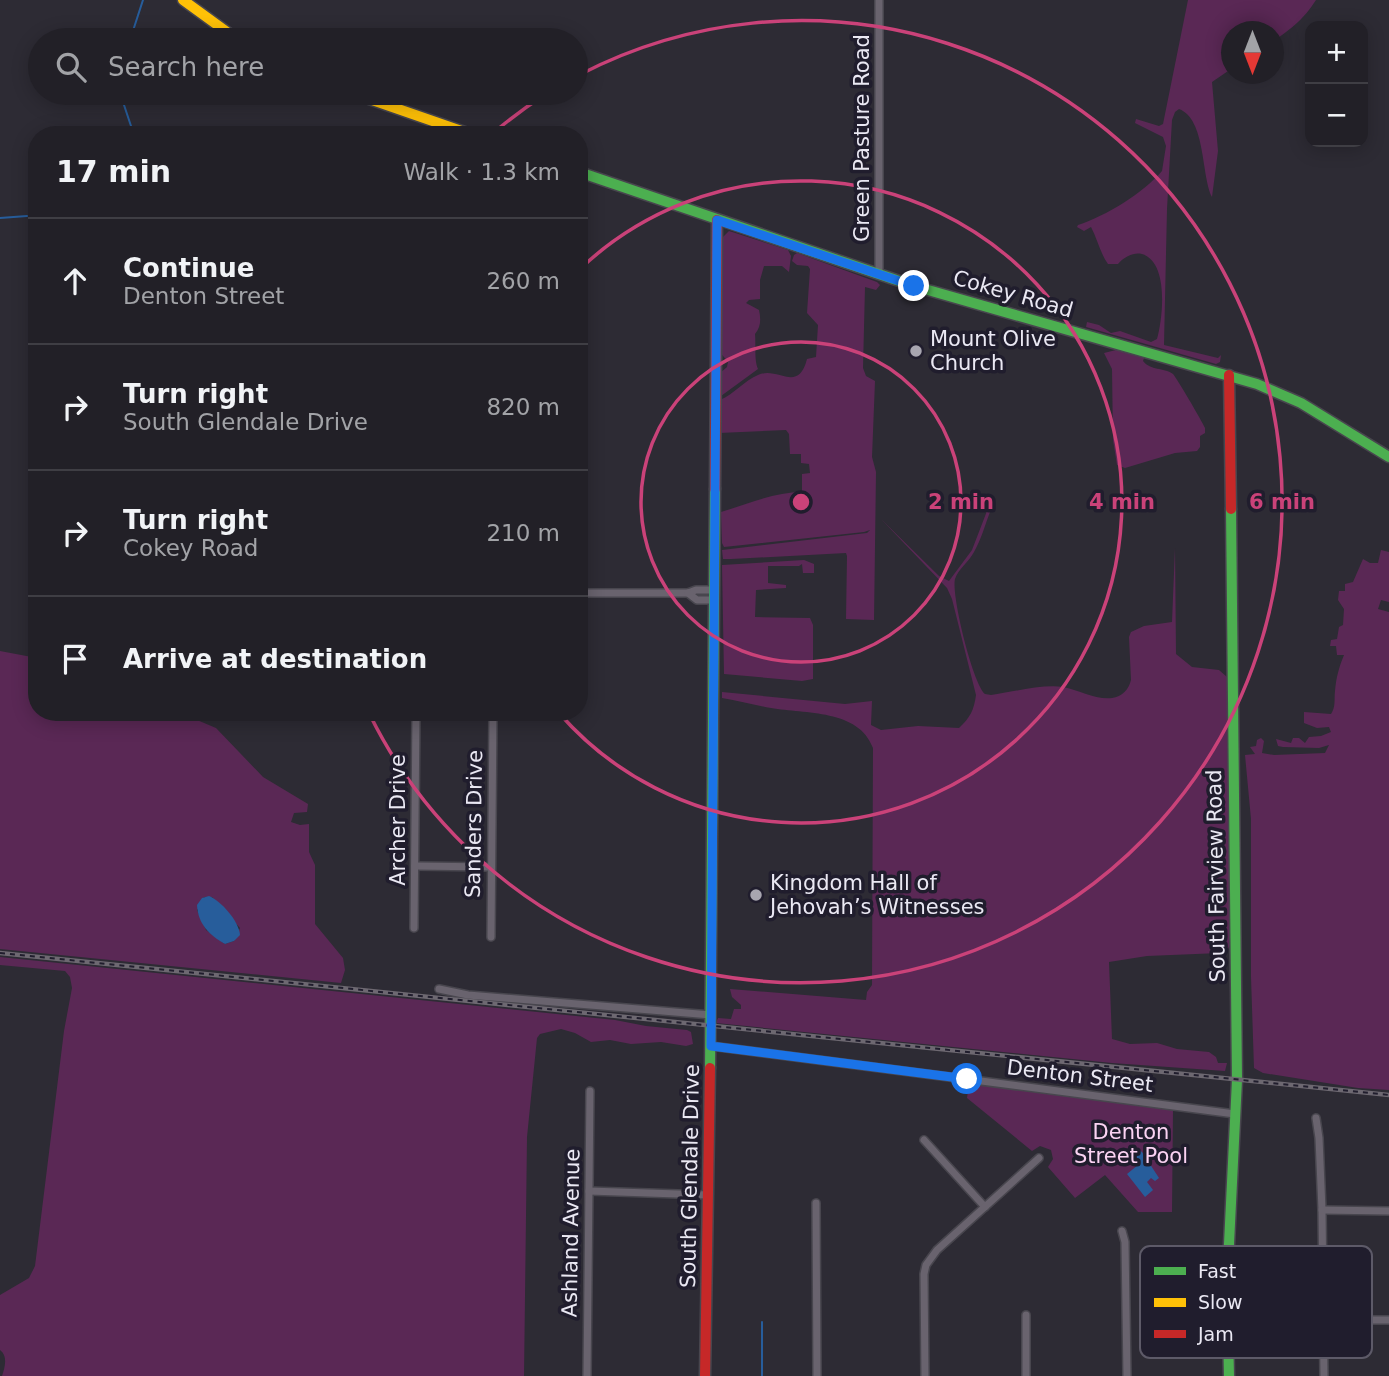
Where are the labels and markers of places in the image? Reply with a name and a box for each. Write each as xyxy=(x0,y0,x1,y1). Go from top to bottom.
place label: Mount Olive Church xyxy=(930,327,1056,375)
marker: Mount Olive Church xyxy=(908,343,924,359)
centre of rings xyxy=(789,490,813,514)
place label: Kingdom Hall of Jehovah’s Witnesses xyxy=(768,871,985,919)
marker: Kingdom Hall of Jehovah’s Witnesses xyxy=(748,887,764,903)

